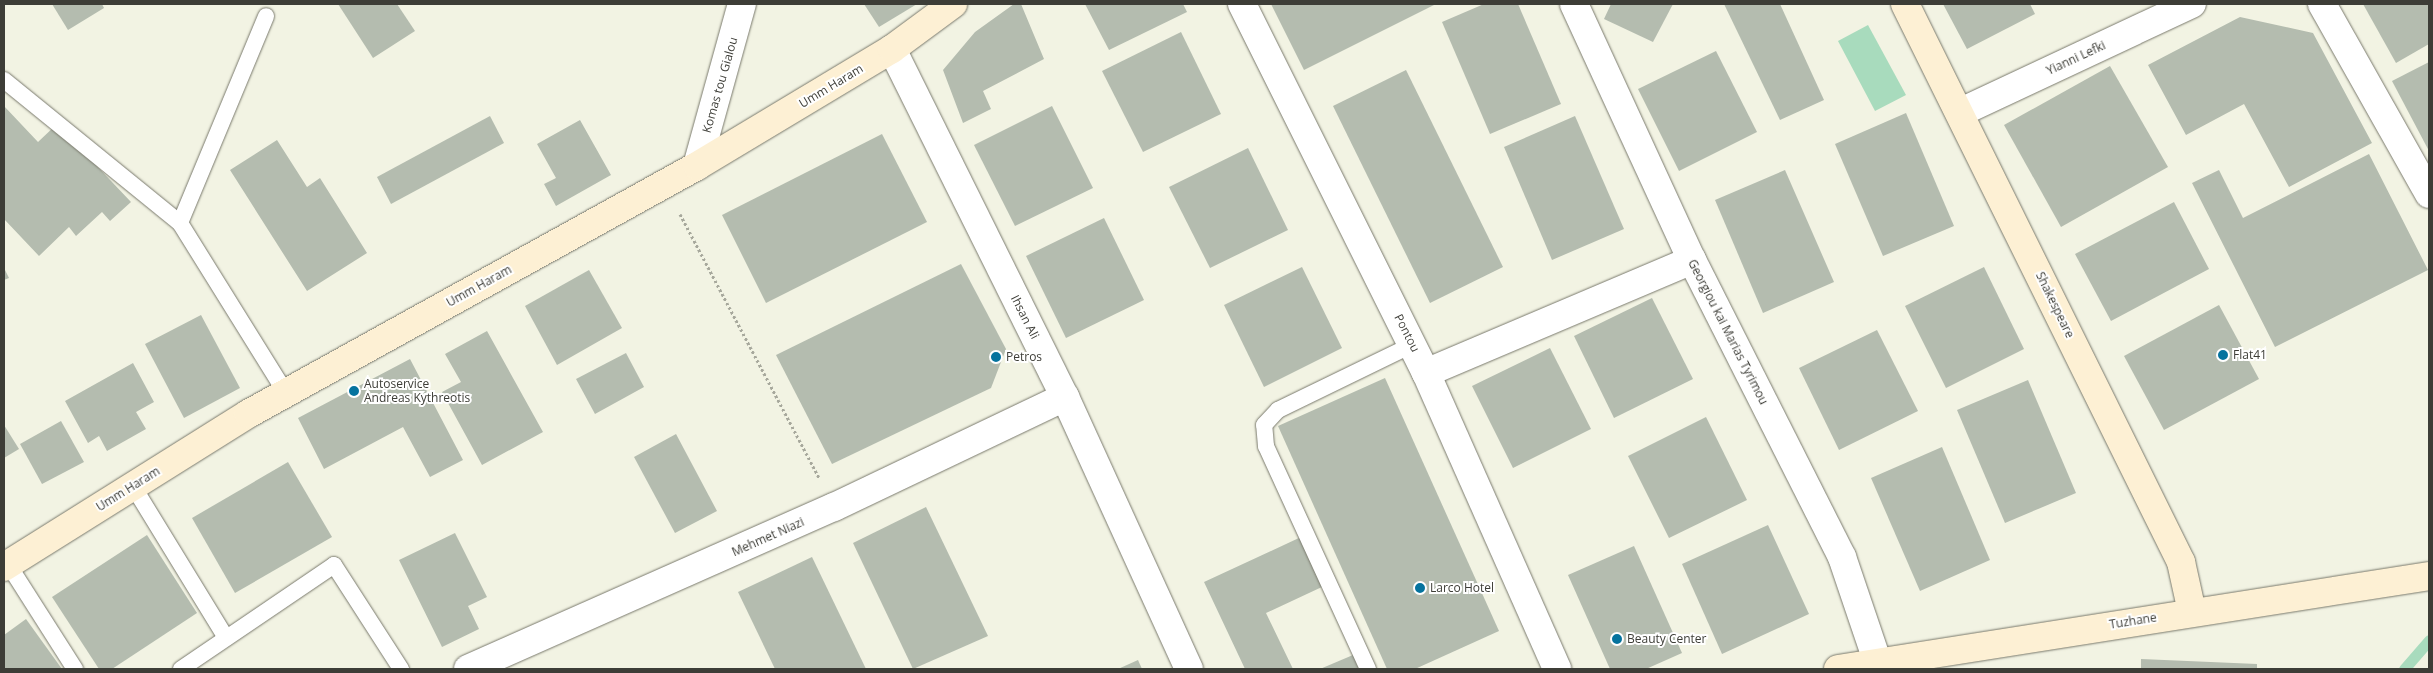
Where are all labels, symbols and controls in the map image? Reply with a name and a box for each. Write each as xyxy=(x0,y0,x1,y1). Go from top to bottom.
street label: Komas tou Gialou xyxy=(699,35,741,135)
street label: Yianni Lefki xyxy=(2044,38,2108,78)
street label: Umm Haram xyxy=(796,61,866,111)
street label: Georgiou kai Marias Tyrimou xyxy=(1685,257,1771,407)
street label: Umm Haram xyxy=(444,262,514,310)
street label: Shakespeare xyxy=(2033,270,2077,340)
street label: Ihsan Ali xyxy=(1008,293,1042,341)
street label: Pontou xyxy=(1391,312,1423,354)
place label: Flat41 xyxy=(2233,348,2267,362)
marker: Flat41 xyxy=(2217,349,2229,361)
place label: Petros xyxy=(1006,350,1042,364)
marker: Petros xyxy=(990,351,1002,363)
place label: Autoservice Andreas Kythreotis xyxy=(364,377,470,405)
marker: Autoservice Andreas Kythreotis xyxy=(348,385,360,397)
street label: Umm Haram xyxy=(94,464,162,514)
street label: Mehmet Niazi xyxy=(730,515,806,559)
place label: Larco Hotel xyxy=(1430,581,1494,595)
marker: Larco Hotel xyxy=(1414,582,1426,594)
street label: Tuzhane xyxy=(2108,610,2158,632)
place label: Beauty Center xyxy=(1627,632,1706,646)
marker: Beauty Center xyxy=(1611,633,1623,645)

